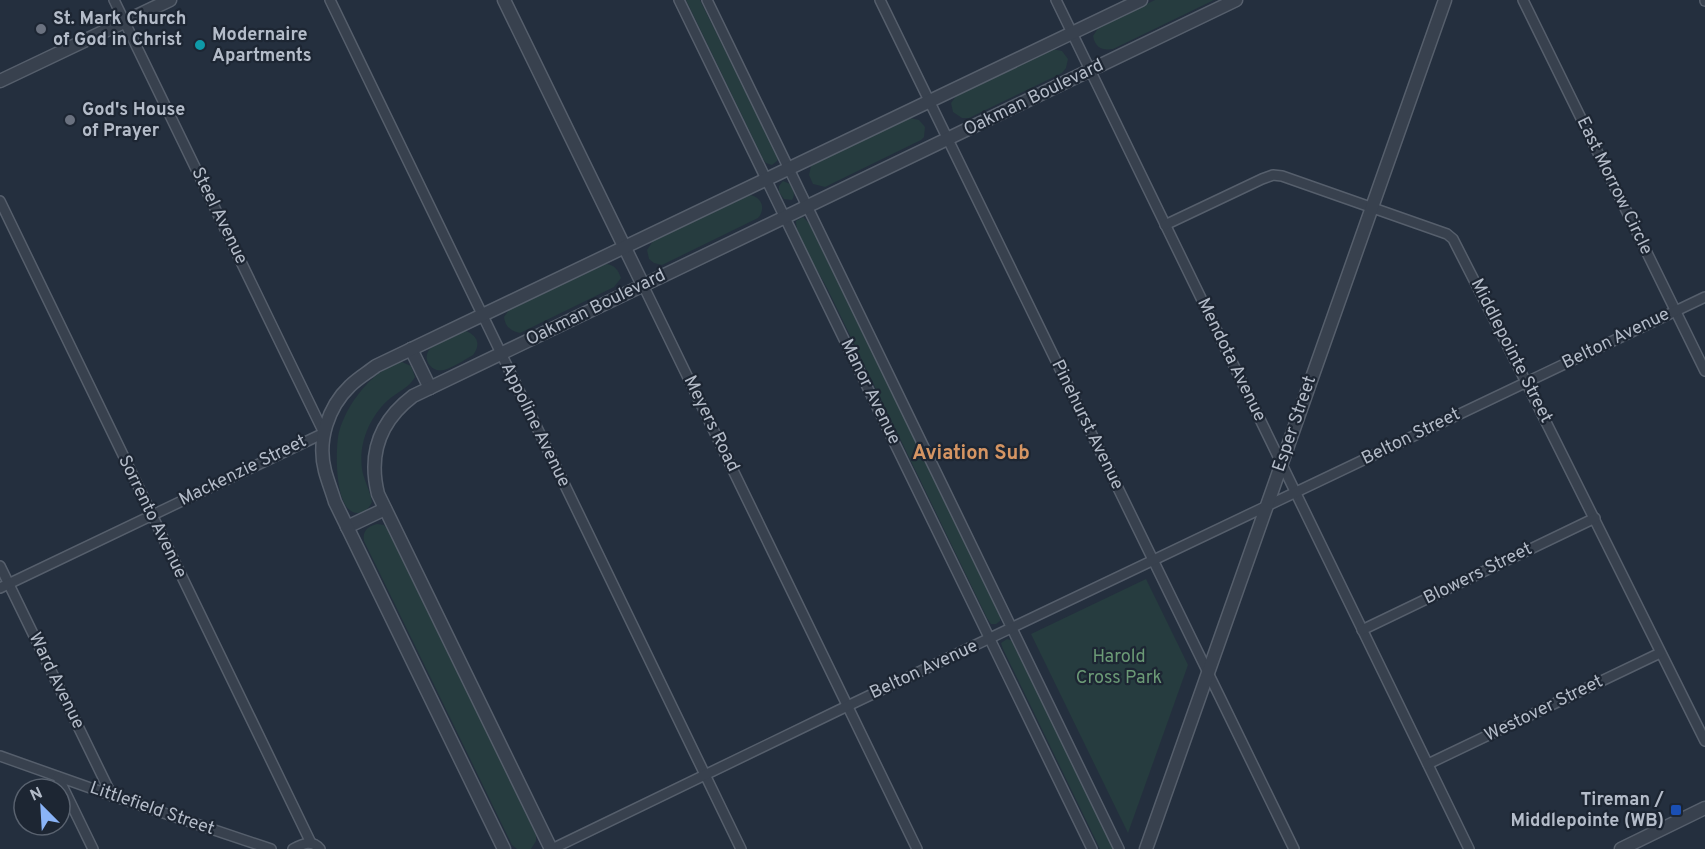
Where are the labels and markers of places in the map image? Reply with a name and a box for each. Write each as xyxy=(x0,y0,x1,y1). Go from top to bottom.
place label: St. Mark Church of God in Christ xyxy=(53,8,186,52)
marker: St. Mark Church of God in Christ xyxy=(34,22,48,36)
place label: Modernaire Apartments xyxy=(212,24,312,68)
marker: Modernaire Apartments xyxy=(193,38,207,52)
place label: God's House of Prayer xyxy=(82,99,185,143)
marker: God's House of Prayer xyxy=(63,113,77,127)
place label: Tireman / Middlepointe (WB) xyxy=(1510,789,1665,833)
marker: Tireman / Middlepointe (WB) xyxy=(1669,803,1683,817)

